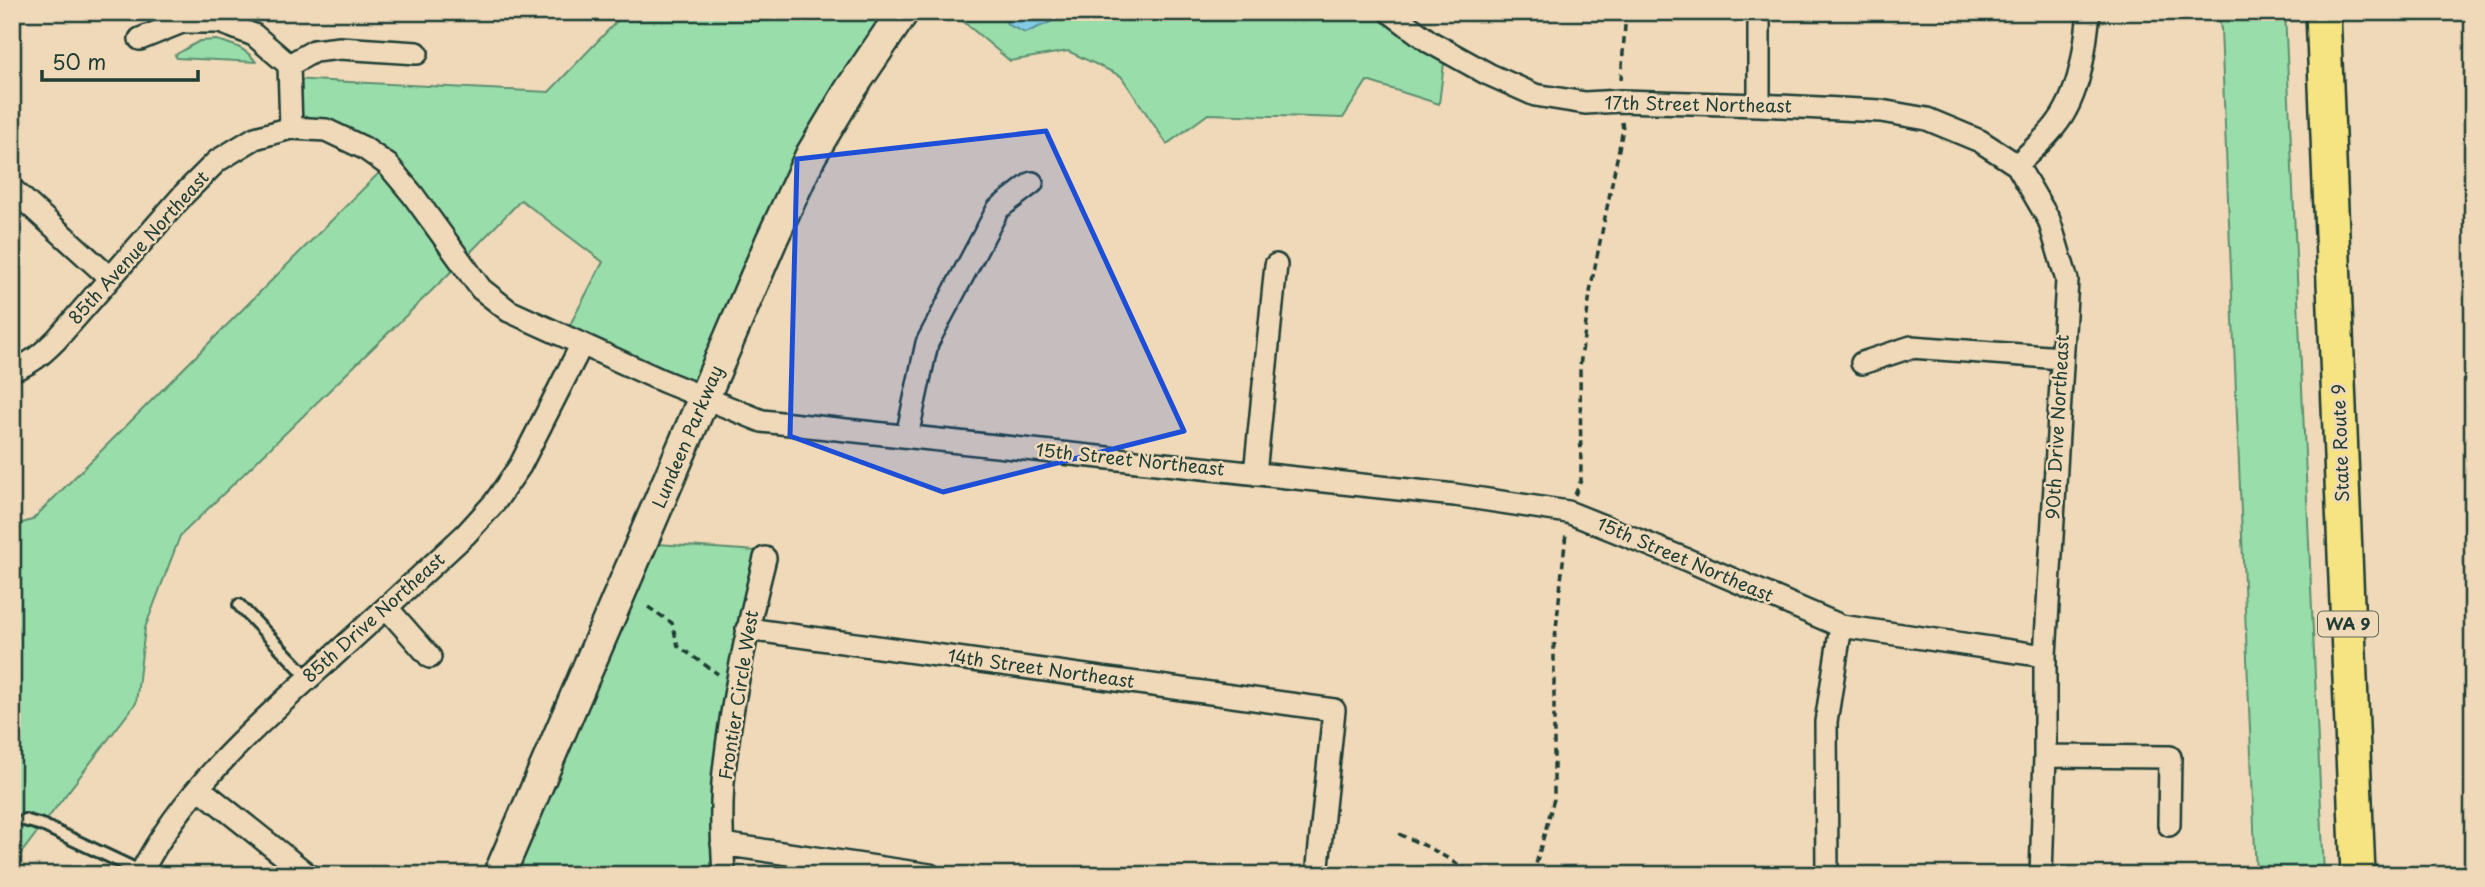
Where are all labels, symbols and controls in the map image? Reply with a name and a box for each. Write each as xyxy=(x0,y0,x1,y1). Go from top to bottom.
scale bar xyxy=(42,38,198,82)
text: 50 m xyxy=(52,45,106,77)
street label: 17th Street Northeast xyxy=(1604,88,1792,119)
street label: 85th Avenue Northeast xyxy=(61,164,214,330)
street label: 90th Drive Northeast xyxy=(2038,334,2075,520)
street label: Lundeen Parkway xyxy=(644,361,729,512)
street label: State Route 9 xyxy=(2324,383,2355,503)
street label: 15th Street Northeast xyxy=(1035,435,1226,482)
street label: 15th Street Northeast xyxy=(1593,509,1778,608)
street label: 85th Drive Northeast xyxy=(296,546,450,688)
street label: Frontier Circle West xyxy=(711,608,764,782)
road number: WA 9 xyxy=(2318,611,2378,636)
street label: 14th Street Northeast xyxy=(946,641,1136,694)

